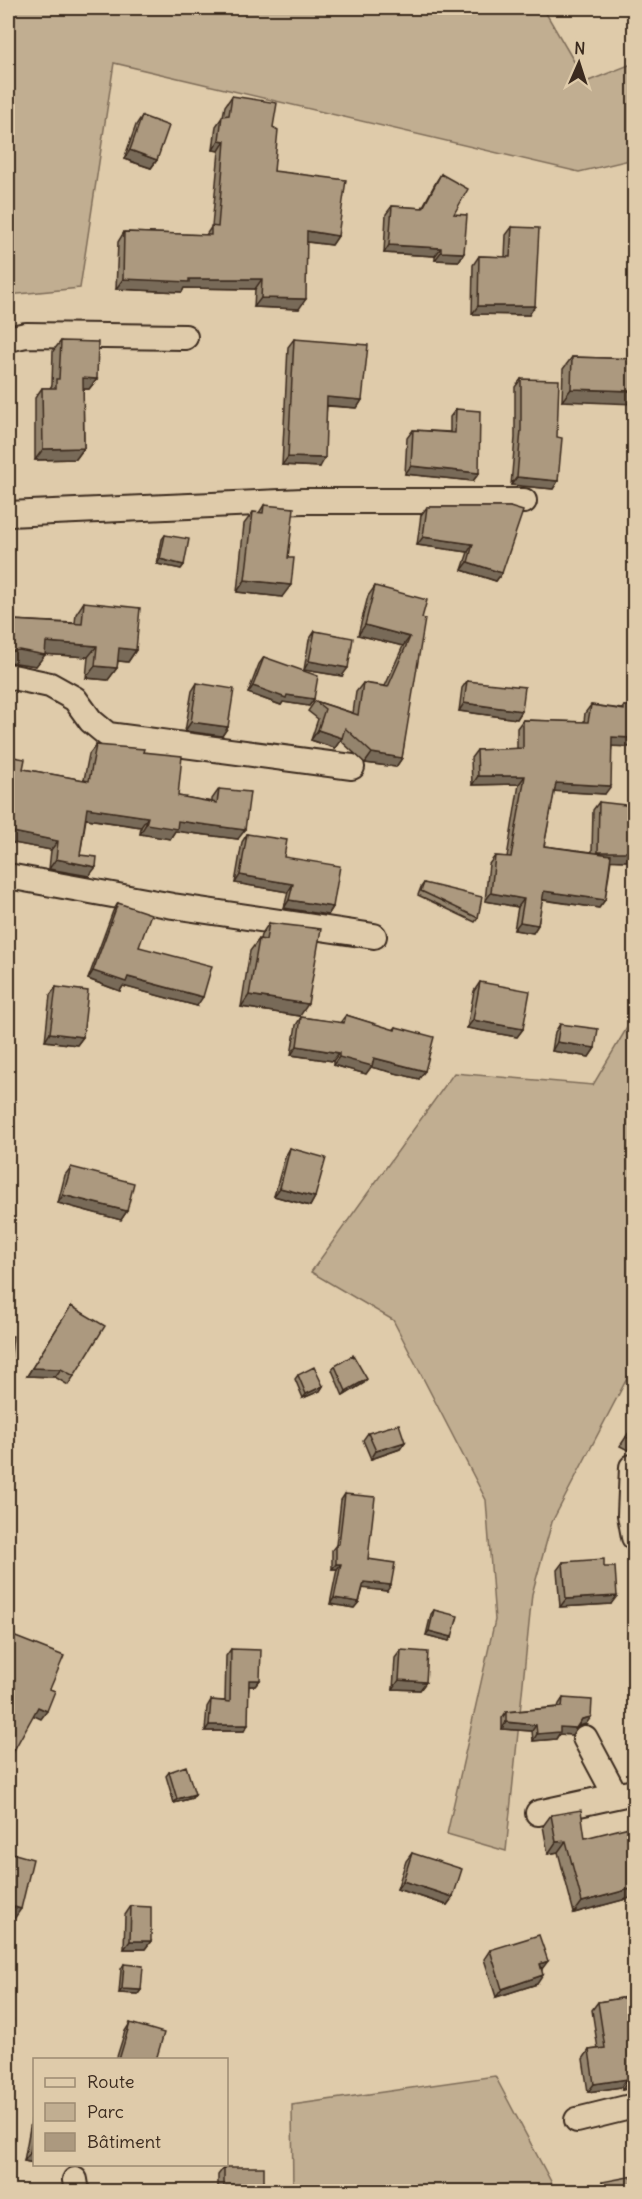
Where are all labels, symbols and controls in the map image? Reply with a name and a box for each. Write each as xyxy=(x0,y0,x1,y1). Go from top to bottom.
north arrow xyxy=(549,33,609,93)
text: N xyxy=(574,38,586,58)
legend xyxy=(33,2058,228,2166)
text: Route xyxy=(87,2070,135,2093)
text: Parc xyxy=(87,2100,124,2123)
text: Bâtiment xyxy=(87,2130,161,2153)

